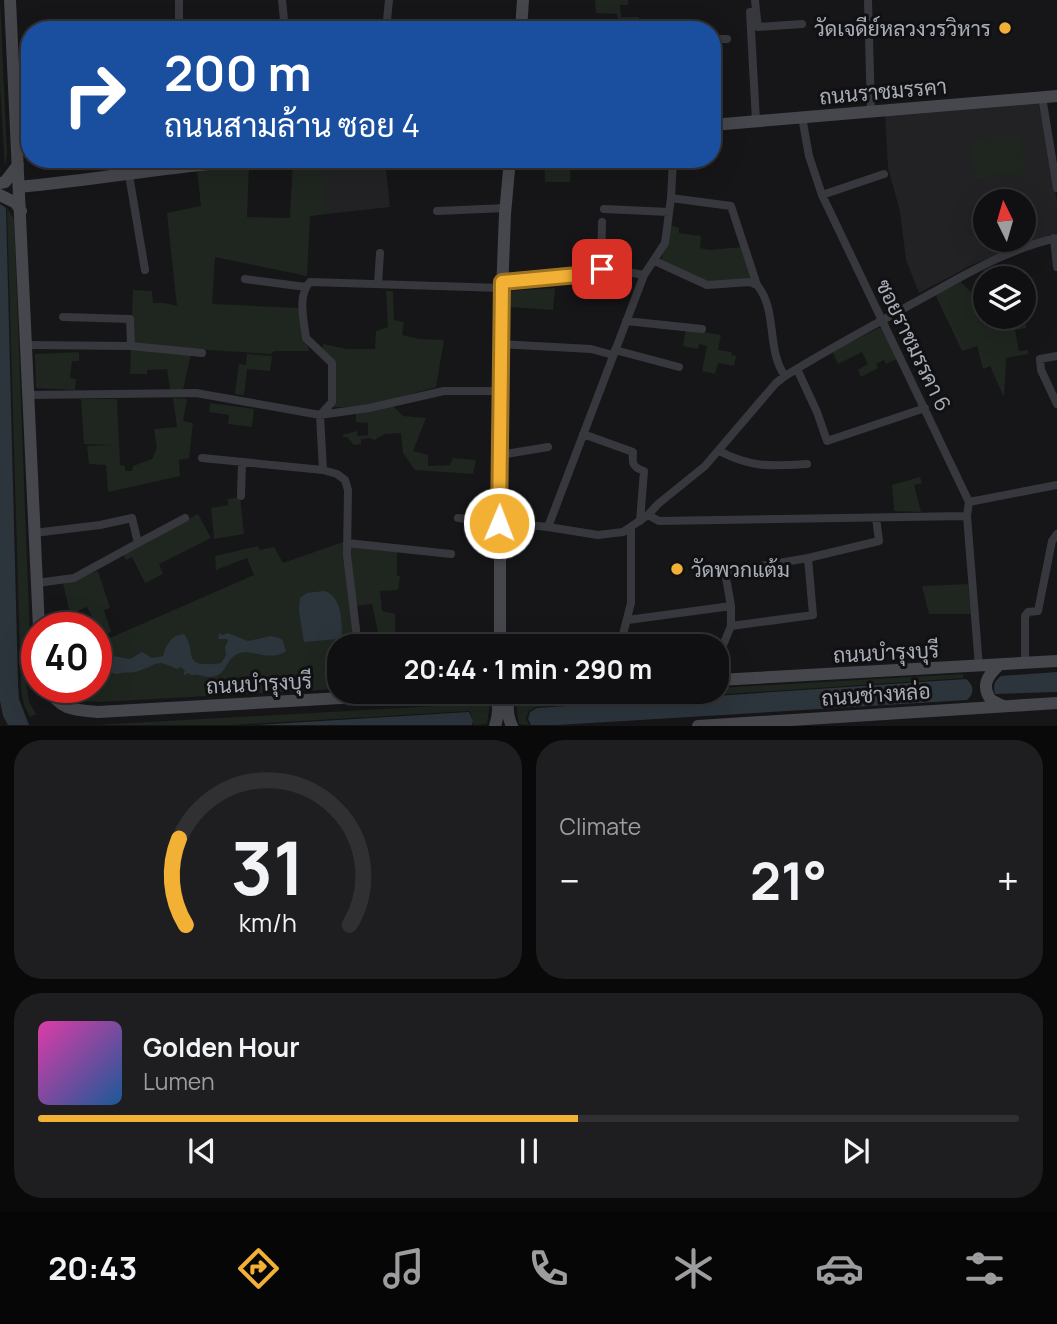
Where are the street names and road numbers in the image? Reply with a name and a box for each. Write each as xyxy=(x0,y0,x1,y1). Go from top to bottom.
street label: ถนนราชมรรคา xyxy=(818,71,948,111)
street label: ซอยราชมรรคา 6 xyxy=(870,274,958,416)
street label: ถนนบำรุงบุรี xyxy=(832,635,940,670)
street label: ถนนบำรุงบุรี xyxy=(205,666,313,701)
street label: ถนนช่างหล่อ xyxy=(821,676,931,712)

